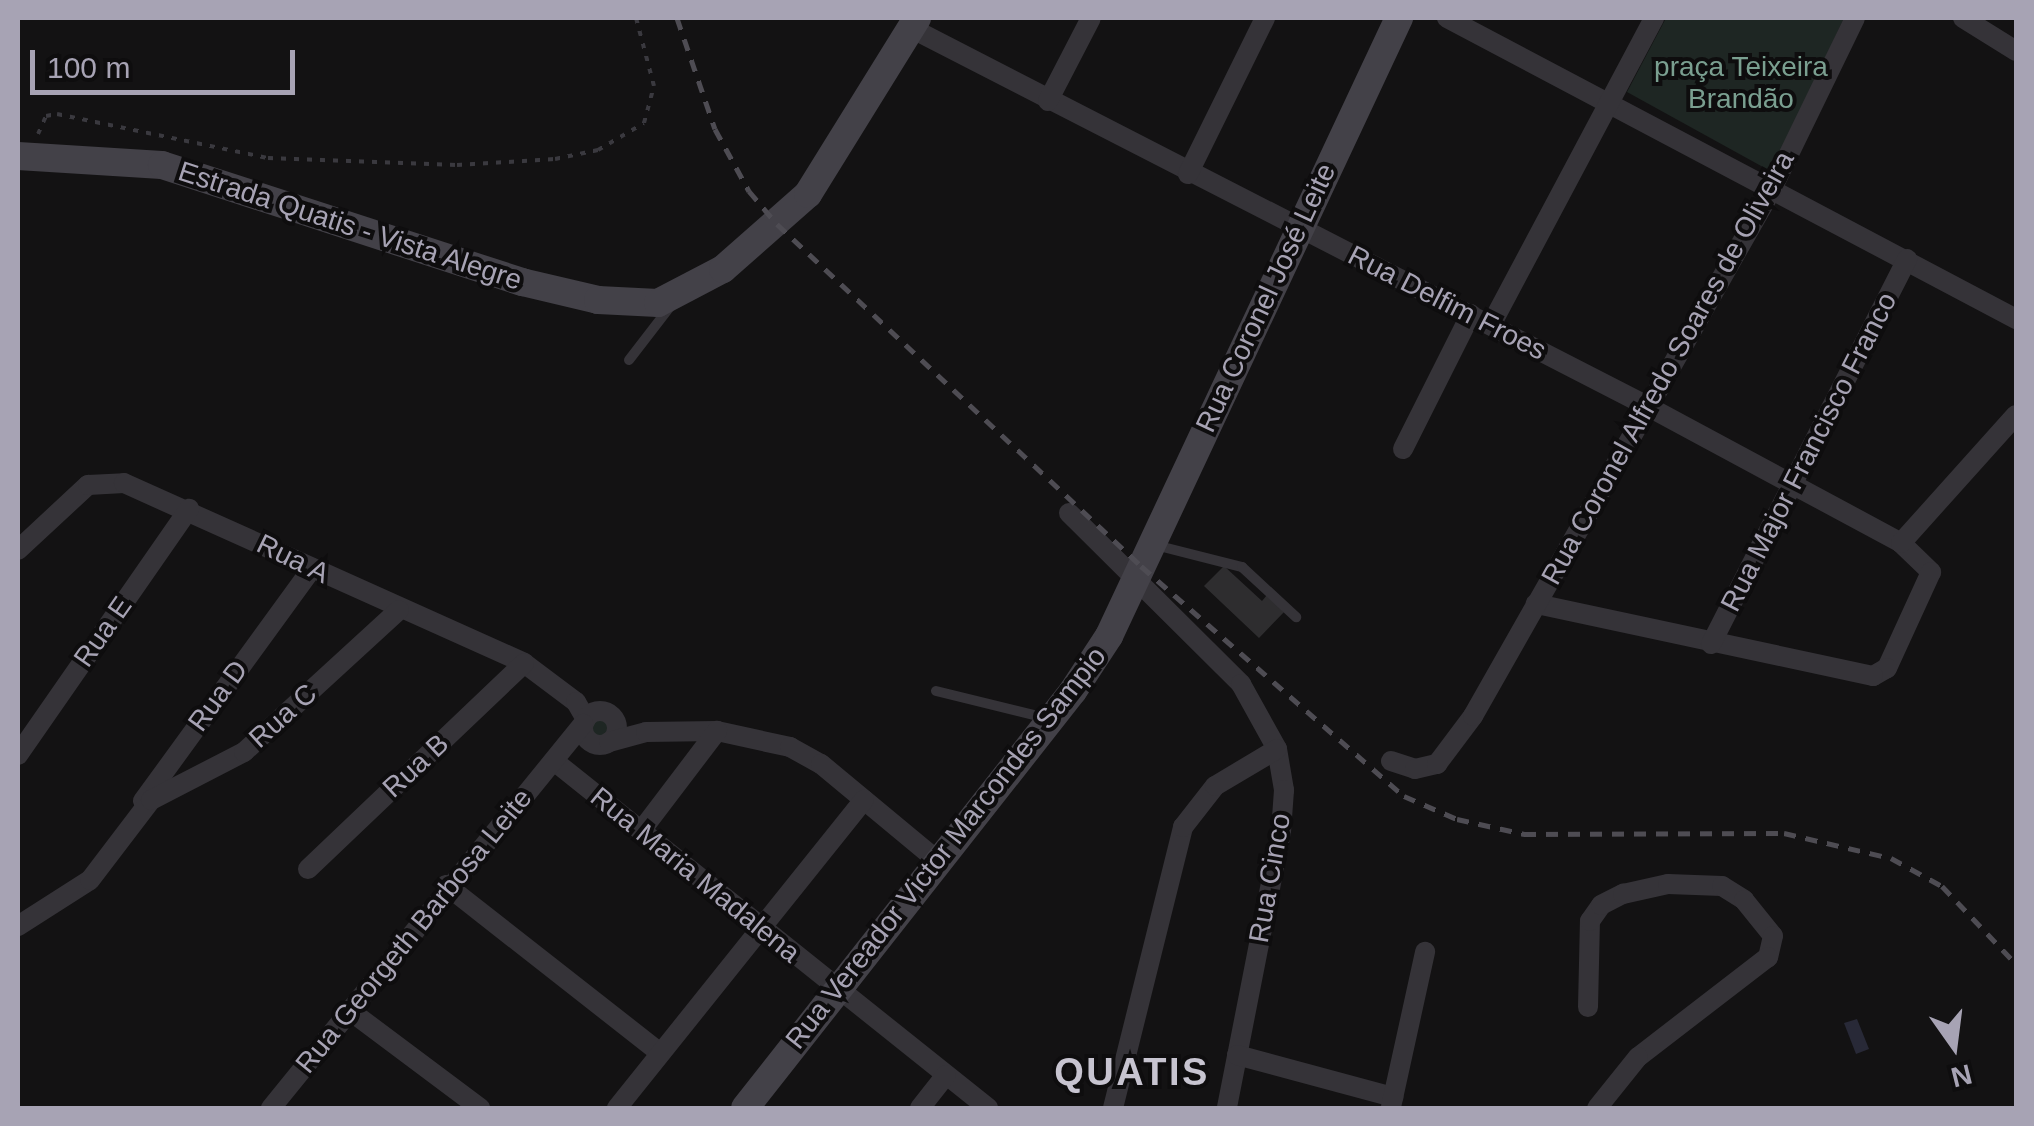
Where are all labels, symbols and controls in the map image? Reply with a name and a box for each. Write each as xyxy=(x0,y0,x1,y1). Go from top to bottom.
scale bar xyxy=(35,30,300,92)
park label: praça Teixeira Brandão xyxy=(1654,50,1828,116)
text: 100 m xyxy=(47,51,130,84)
street label: Rua Coronel Alfredo Soares de Oliveira xyxy=(1534,145,1802,591)
street label: Estrada Quatis - Vista Alegre xyxy=(173,154,527,298)
street label: Rua Coronel José Leite xyxy=(1189,158,1343,438)
street label: Rua Delfim Froes xyxy=(1342,239,1552,367)
street label: Rua Major Francisco Franco xyxy=(1714,287,1904,617)
street label: Rua A xyxy=(251,527,335,591)
street label: Rua E xyxy=(67,590,139,674)
street label: Rua Vereador Victor Marcondes Sampio xyxy=(779,640,1113,1056)
street label: Rua D xyxy=(181,654,255,738)
street label: Rua C xyxy=(242,677,324,755)
street label: Rua B xyxy=(376,727,456,805)
street label: Rua Maria Madalena xyxy=(583,780,807,970)
street label: Rua Georgeth Barbosa Leite xyxy=(289,782,539,1080)
street label: Rua Cinco xyxy=(1242,811,1298,945)
north arrow xyxy=(1904,996,2004,1096)
district label: QUATIS xyxy=(1054,1050,1210,1096)
text: N xyxy=(1948,1058,1975,1093)

